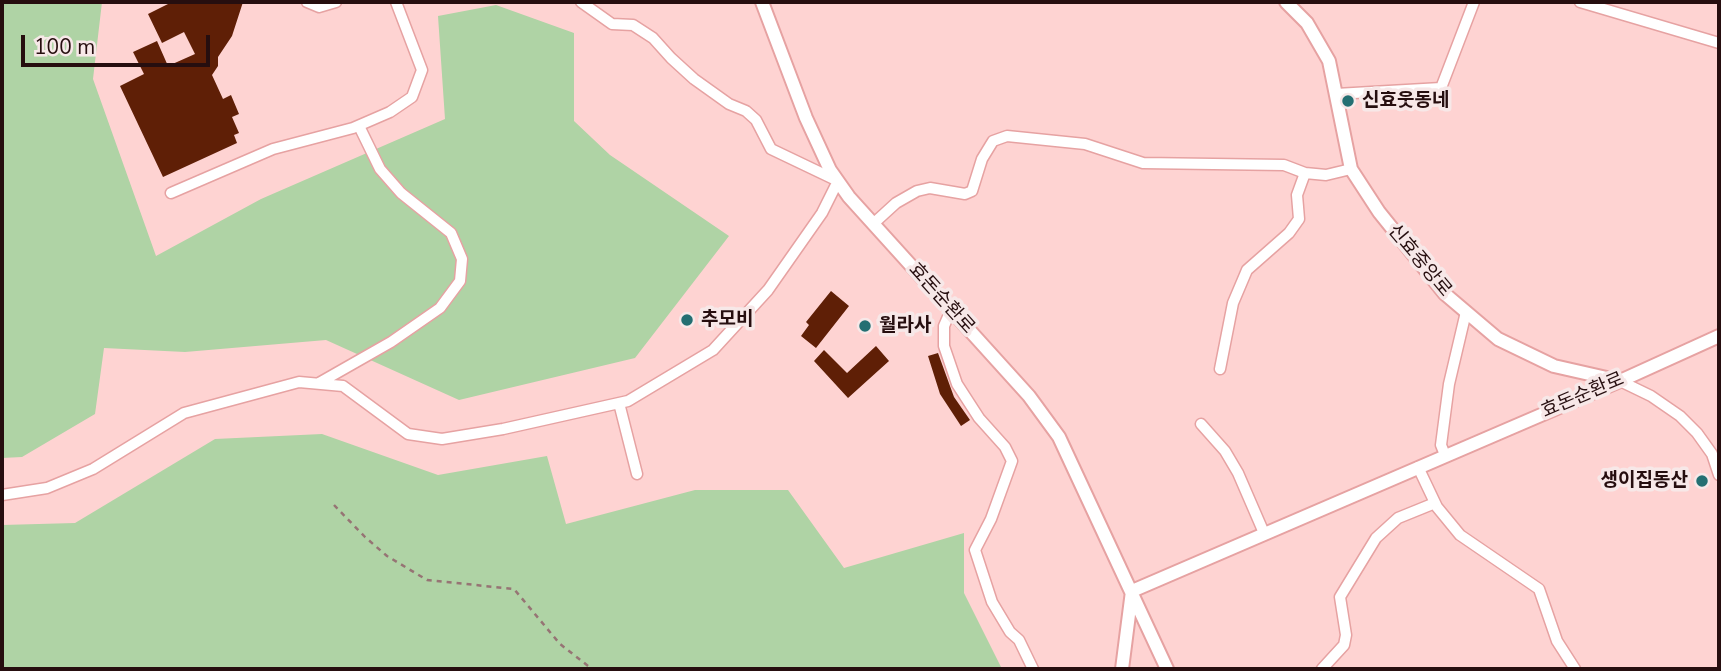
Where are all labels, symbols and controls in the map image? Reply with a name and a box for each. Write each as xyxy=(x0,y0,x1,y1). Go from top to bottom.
scale bar xyxy=(24,21,214,65)
text: 100 m xyxy=(34,33,95,61)
place label: 신효웃동네 xyxy=(1362,90,1449,112)
marker: 신효웃동네 xyxy=(1340,93,1356,109)
street label: 신효중앙로 xyxy=(1382,220,1456,302)
street label: 효돈순환로 xyxy=(903,259,979,339)
place label: 추모비 xyxy=(701,309,753,331)
marker: 추모비 xyxy=(679,312,695,328)
place label: 월라사 xyxy=(879,315,931,337)
marker: 월라사 xyxy=(857,318,873,334)
street label: 효돈순환로 xyxy=(1538,368,1628,424)
place label: 생이집동산 xyxy=(1601,470,1688,492)
marker: 생이집동산 xyxy=(1694,473,1710,489)

